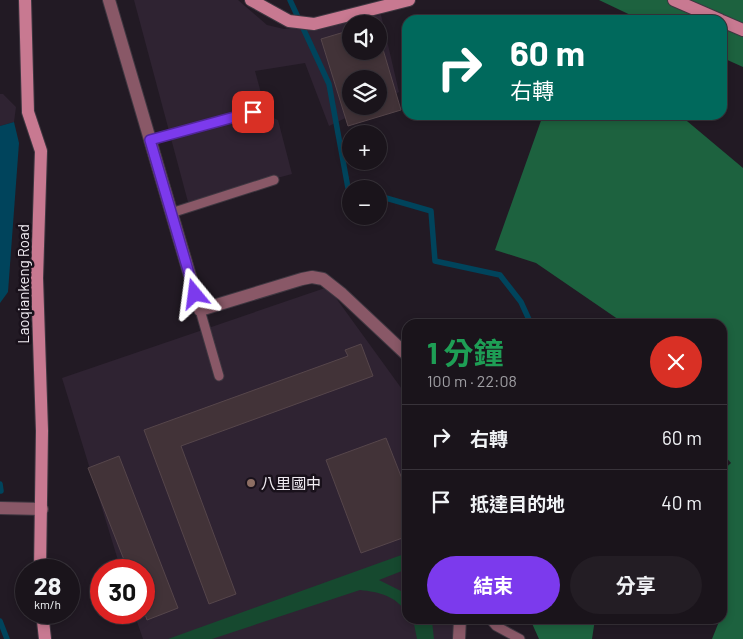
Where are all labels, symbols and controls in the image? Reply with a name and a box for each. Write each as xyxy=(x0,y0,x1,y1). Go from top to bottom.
map controls xyxy=(342,15,387,225)
button: sound xyxy=(342,15,387,60)
text: 60 m xyxy=(510,31,585,73)
icon: right xyxy=(427,35,492,100)
button: layers xyxy=(342,70,387,115)
text: 右轉 xyxy=(510,77,554,103)
pin xyxy=(232,91,274,133)
icon: arrive xyxy=(239,98,267,126)
button: + xyxy=(342,125,387,170)
button: − xyxy=(342,180,387,225)
street label: Laoqiankeng Road xyxy=(14,224,32,344)
position arrow xyxy=(168,267,220,319)
text: 1 分鐘 xyxy=(427,334,504,370)
button: close xyxy=(650,336,702,388)
text: 100 m · 22:08 xyxy=(427,371,517,390)
icon: right xyxy=(427,423,455,451)
text: 60 m xyxy=(662,426,702,449)
text: 右轉 xyxy=(470,427,508,450)
place label: 八里國中 xyxy=(261,474,321,492)
marker: 八里國中 xyxy=(245,477,257,489)
icon: arrive xyxy=(427,488,455,516)
text: 40 m xyxy=(661,491,702,514)
text: 抵達目的地 xyxy=(470,492,565,515)
button: 結束 xyxy=(427,556,560,614)
button: 分享 xyxy=(570,556,702,614)
speed limit sign: 30 xyxy=(90,559,155,624)
text: 28 xyxy=(34,570,61,600)
text: km/h xyxy=(34,597,61,611)

